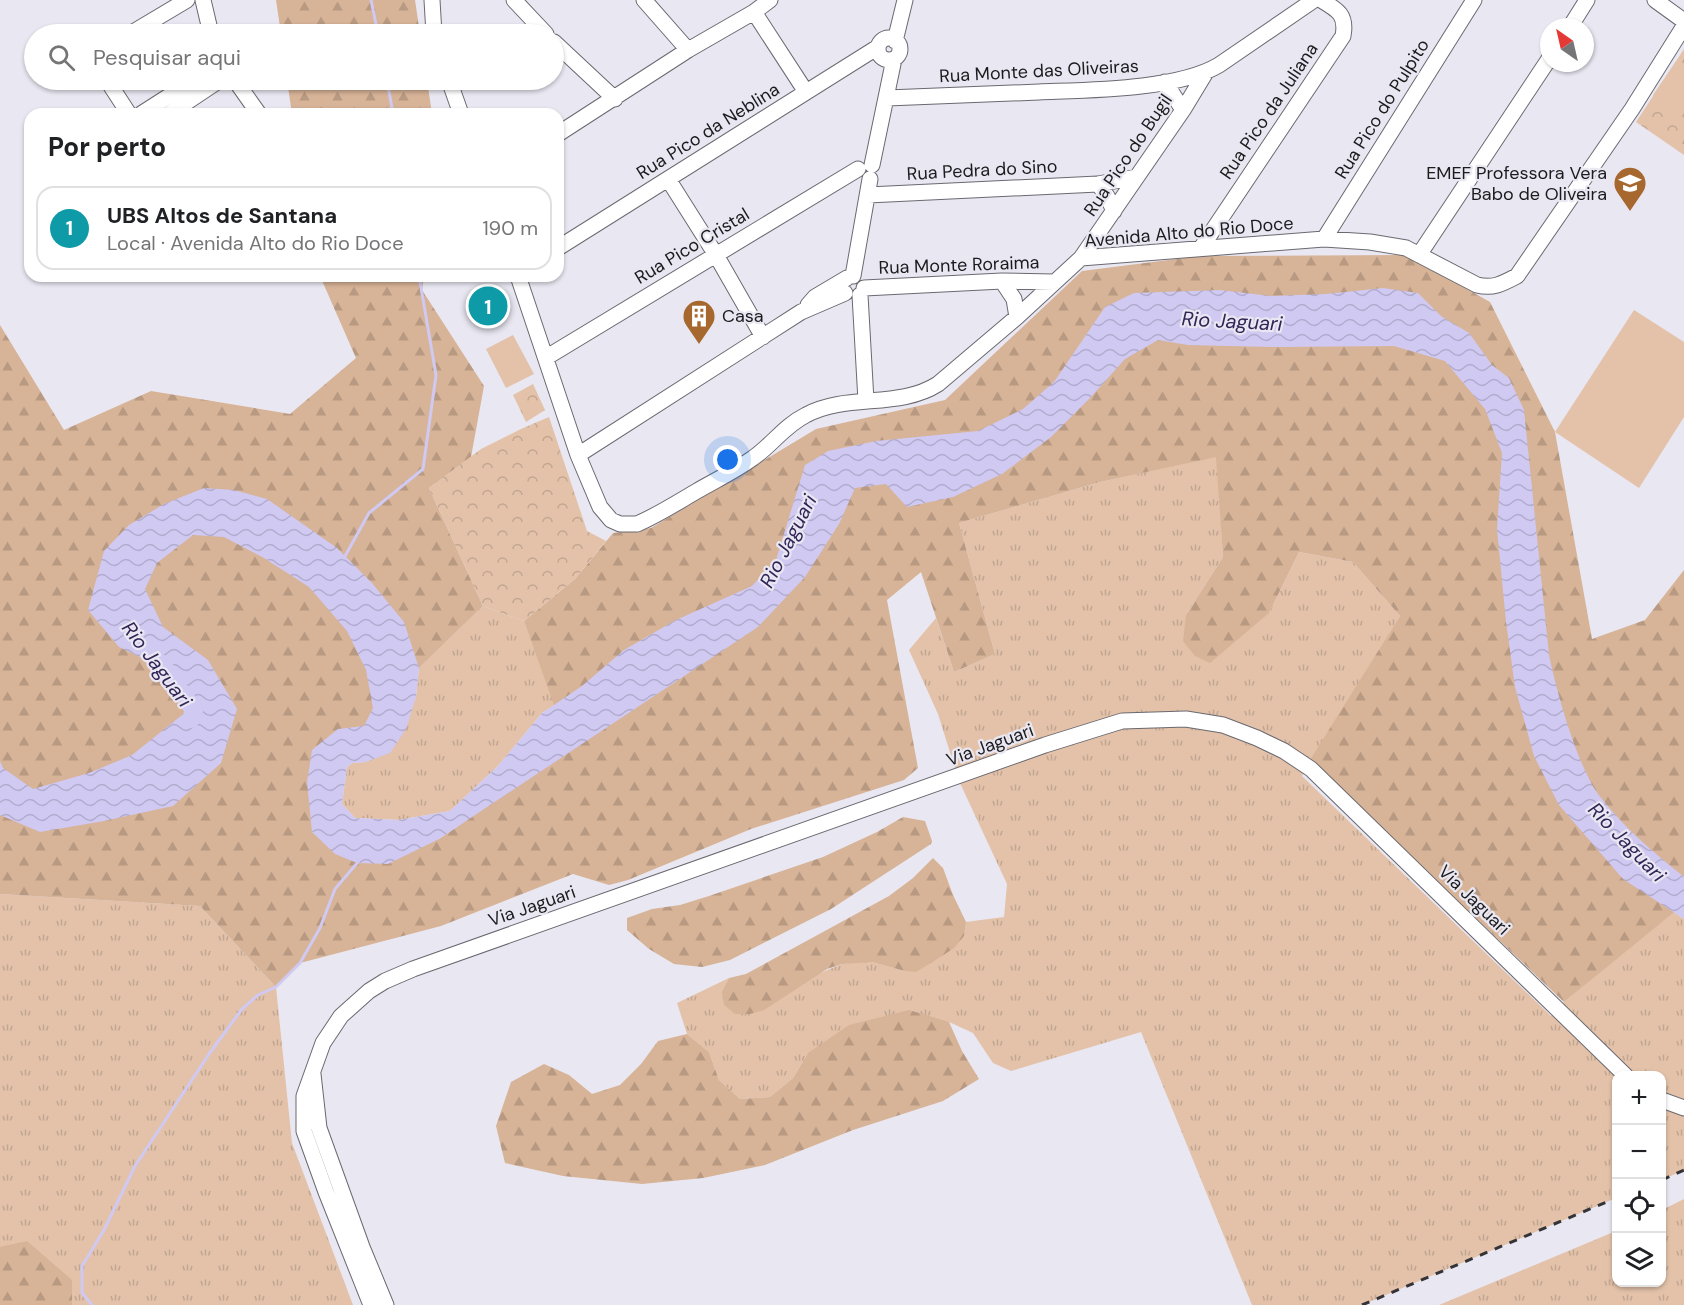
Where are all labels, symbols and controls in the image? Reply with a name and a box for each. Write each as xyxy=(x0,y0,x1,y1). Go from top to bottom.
north arrow xyxy=(1540,18,1594,72)
search box xyxy=(24,24,564,90)
street label: Rua Pico do Pulpito xyxy=(1329,35,1435,183)
street label: Rua Pico da Juliana xyxy=(1214,38,1324,184)
icon: search xyxy=(45,41,78,74)
text: Pesquisar aqui xyxy=(93,43,241,72)
street label: Rua Monte das Oliveiras xyxy=(939,54,1139,88)
street label: Rua Pico da Neblina xyxy=(632,77,784,185)
street label: Rua Pico do Bugil xyxy=(1078,89,1178,221)
text: Por perto xyxy=(48,130,166,164)
street label: Rua Pedra do Sino xyxy=(906,154,1058,186)
place label: EMEF Professora Vera Babo de Oliveira xyxy=(1426,161,1607,206)
school or university icon: EMEF Professora Vera Babo de Oliveira xyxy=(1612,165,1648,212)
text: UBS Altos de Santana xyxy=(107,201,337,230)
street label: Rua Pico Cristal xyxy=(630,202,754,290)
street label: Avenida Alto do Rio Doce xyxy=(1083,211,1295,253)
text: 1 xyxy=(66,215,73,241)
text: 190 m xyxy=(482,215,538,241)
text: Local · Avenida Alto do Rio Doce xyxy=(107,230,404,256)
street label: Rua Monte Roraima xyxy=(878,250,1040,280)
pin: 1 xyxy=(468,284,508,328)
building icon: Casa xyxy=(681,298,717,345)
place label: Casa xyxy=(722,304,764,328)
water label: Rio Jaguari xyxy=(1181,305,1284,337)
your location xyxy=(713,445,742,474)
water label: Rio Jaguari xyxy=(754,489,823,592)
water label: Rio Jaguari xyxy=(116,616,198,713)
street label: Via Jaguari xyxy=(943,718,1037,772)
water label: Rio Jaguari xyxy=(1583,797,1672,888)
street label: Via Jaguari xyxy=(1433,860,1515,940)
street label: Via Jaguari xyxy=(485,880,579,932)
map controls xyxy=(1612,1071,1666,1287)
button: + xyxy=(1612,1071,1666,1125)
button: − xyxy=(1612,1125,1666,1179)
button: locate xyxy=(1612,1179,1666,1233)
button: layers xyxy=(1612,1233,1666,1287)

